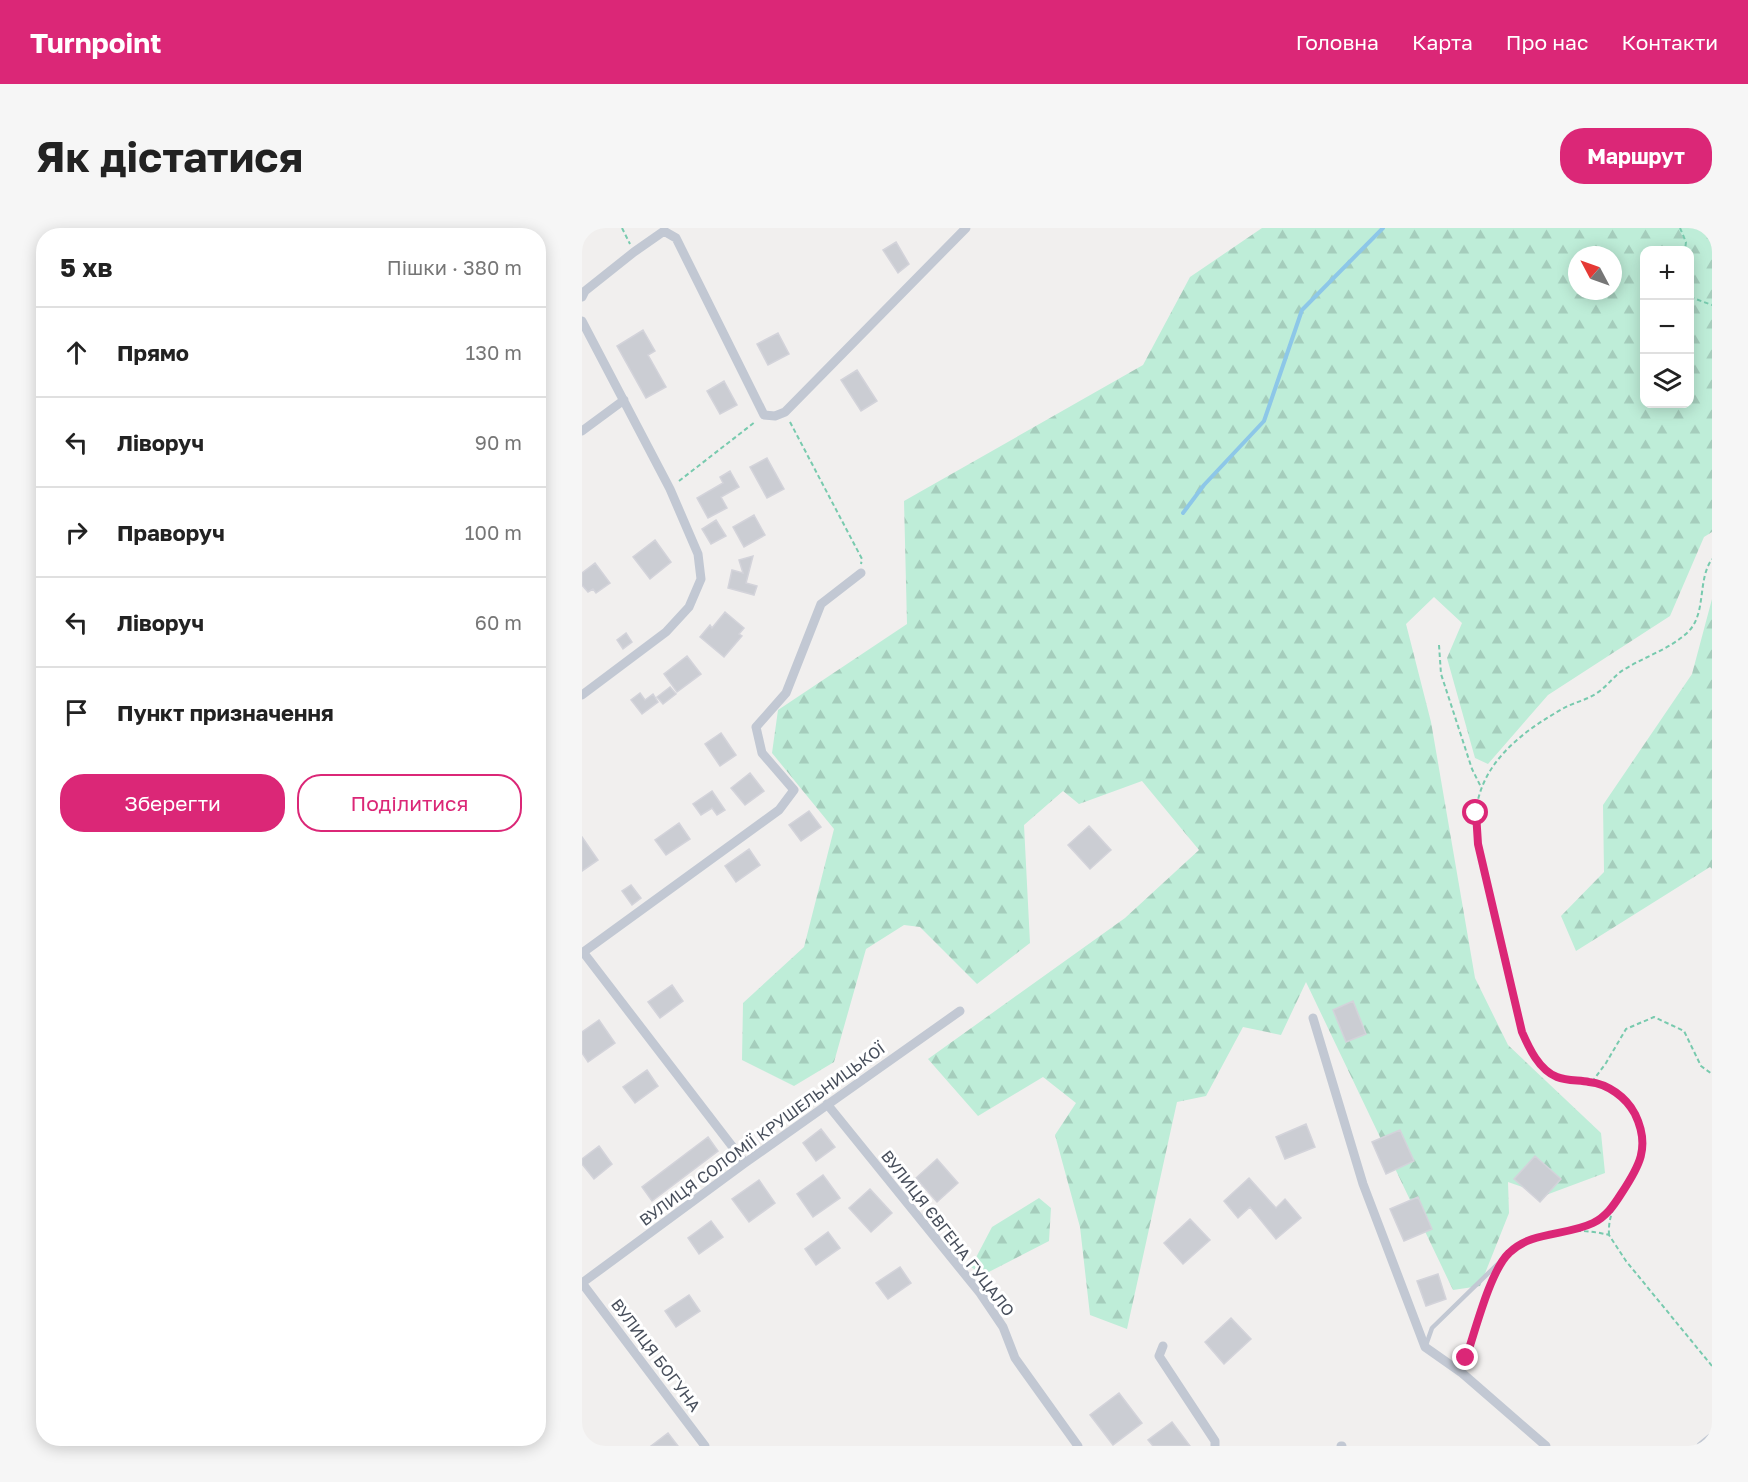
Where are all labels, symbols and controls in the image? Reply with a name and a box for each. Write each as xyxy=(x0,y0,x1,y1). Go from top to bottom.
text: Turnpoint xyxy=(30,26,161,59)
text: Головна xyxy=(1296,29,1379,55)
text: Карта xyxy=(1412,29,1473,55)
text: Про нас xyxy=(1506,29,1588,55)
text: Контакти xyxy=(1621,29,1718,55)
button: Маршрут xyxy=(1560,128,1712,184)
text: Як дістатися xyxy=(36,131,303,181)
north arrow xyxy=(1568,246,1622,300)
map controls xyxy=(1640,246,1694,408)
button: + xyxy=(1640,246,1694,300)
text: 5 хв xyxy=(60,252,113,283)
text: Пішки · 380 m xyxy=(387,255,522,279)
button: − xyxy=(1640,300,1694,354)
icon: ahead xyxy=(60,336,93,369)
text: Прямо xyxy=(117,339,189,366)
text: 130 m xyxy=(466,340,522,364)
button: layers xyxy=(1640,354,1694,408)
icon: left xyxy=(60,426,93,459)
text: Ліворуч xyxy=(117,429,204,456)
text: 90 m xyxy=(475,430,522,454)
icon: right xyxy=(60,516,93,549)
text: Праворуч xyxy=(117,519,225,546)
text: 100 m xyxy=(465,520,522,544)
icon: left xyxy=(60,606,93,639)
text: Ліворуч xyxy=(117,609,204,636)
text: 60 m xyxy=(475,610,522,634)
icon: arrive xyxy=(60,696,93,729)
text: Пункт призначення xyxy=(117,699,334,726)
button: Зберегти xyxy=(60,774,285,832)
button: Поділитися xyxy=(297,774,522,832)
route start xyxy=(1462,799,1488,825)
street label: ВУЛИЦЯ СОЛОМІЇ КРУШЕЛЬНИЦЬКОЇ xyxy=(635,1038,890,1230)
street label: ВУЛИЦЯ ЄВГЕНА ГУЦАЛО xyxy=(877,1146,1019,1320)
street label: ВУЛИЦЯ БОГУНА xyxy=(607,1295,705,1416)
route end xyxy=(1452,1344,1478,1370)

